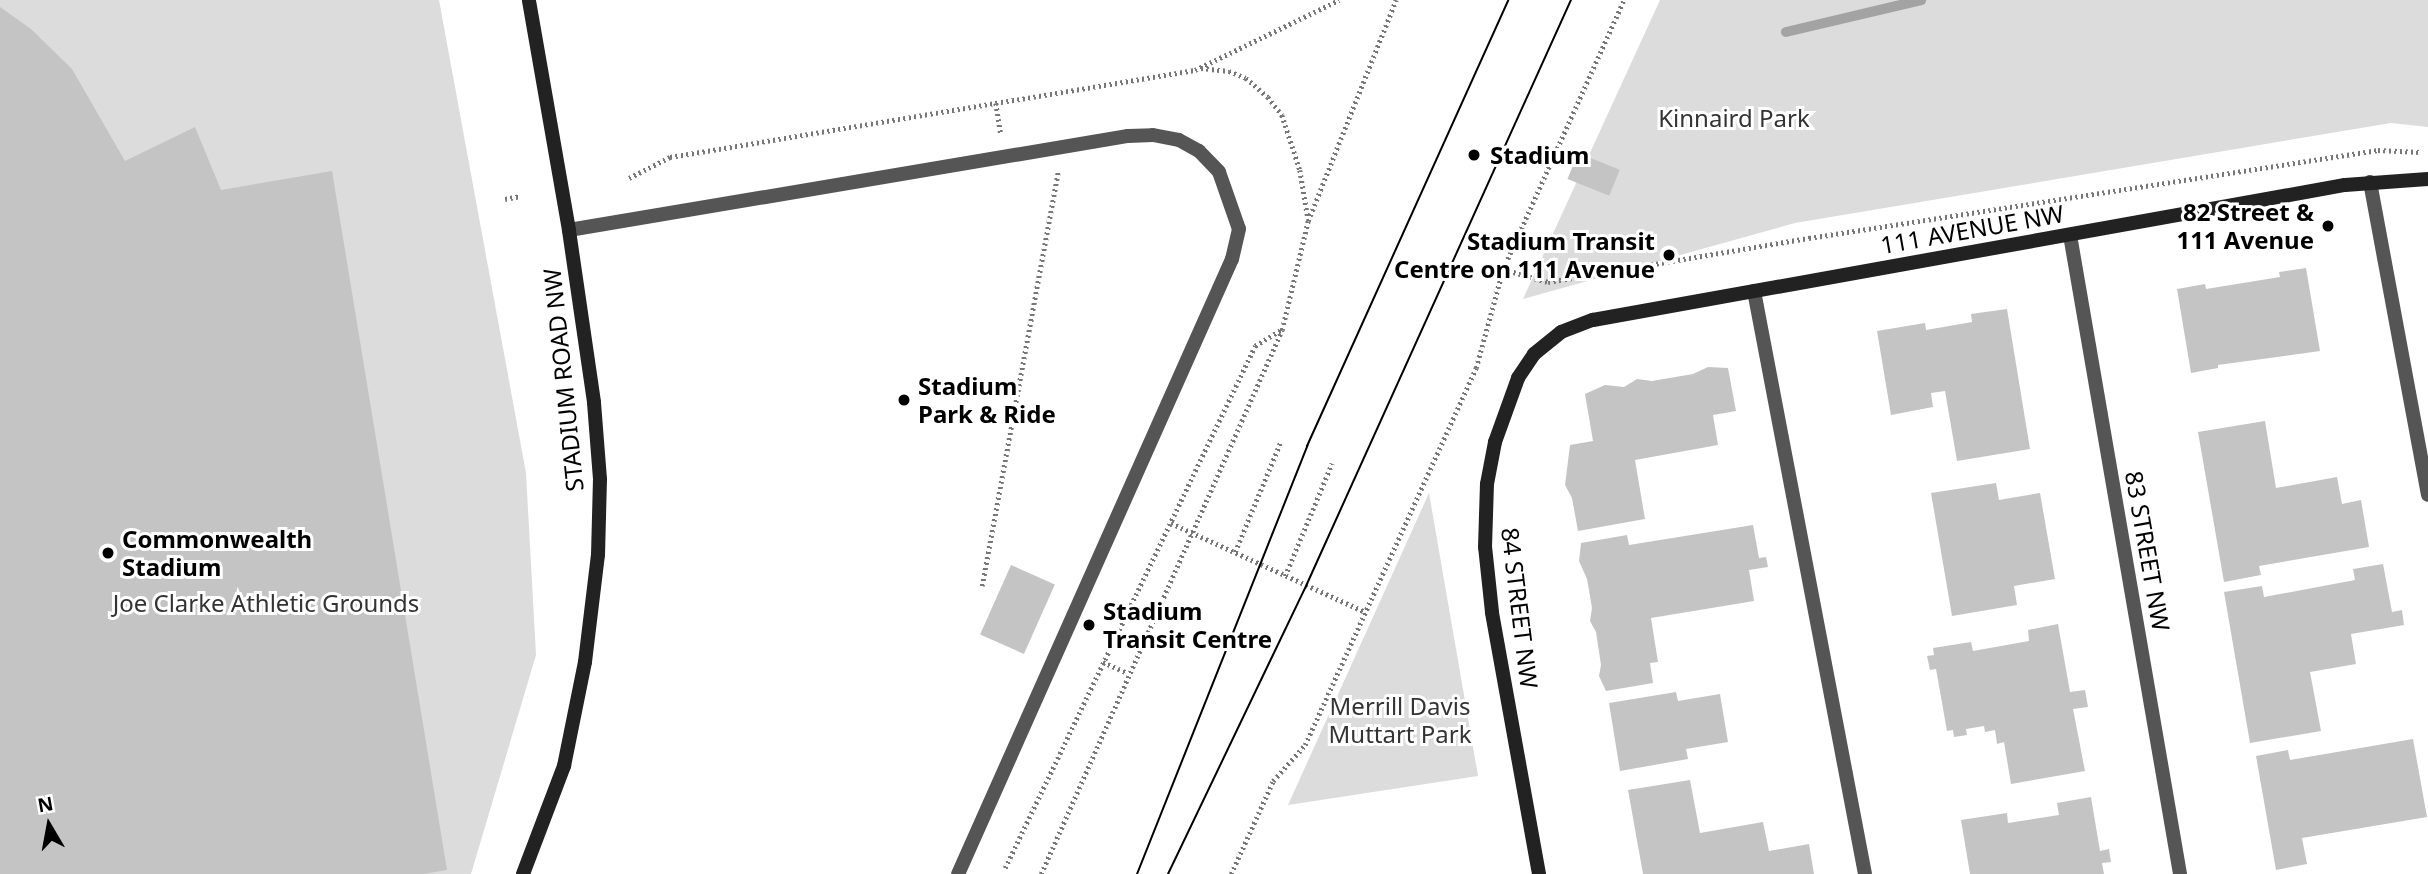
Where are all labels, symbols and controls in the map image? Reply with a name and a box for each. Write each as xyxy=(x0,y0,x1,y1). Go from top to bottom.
park label: Kinnaird Park xyxy=(1658,104,1810,132)
place label: Stadium xyxy=(1490,141,1589,169)
marker: Stadium xyxy=(1464,145,1484,165)
place label: 82 Street & 111 Avenue xyxy=(2176,198,2314,254)
street label: 111 AVENUE NW xyxy=(1878,199,2066,259)
marker: 82 Street & 111 Avenue xyxy=(2320,218,2336,234)
place label: Stadium Transit Centre on 111 Avenue xyxy=(1394,227,1655,283)
marker: Stadium Transit Centre on 111 Avenue xyxy=(1661,247,1677,263)
street label: STADIUM ROAD NW xyxy=(537,267,589,493)
place label: Stadium Park & Ride xyxy=(918,372,1056,428)
marker: Stadium Park & Ride xyxy=(896,392,912,408)
street label: 83 STREET NW xyxy=(2120,469,2176,633)
place label: Commonwealth Stadium xyxy=(122,525,312,581)
street label: 84 STREET NW xyxy=(1496,526,1544,690)
marker: Commonwealth Stadium xyxy=(100,545,116,561)
park label: Joe Clarke Athletic Grounds xyxy=(113,589,419,617)
place label: Stadium Transit Centre xyxy=(1103,597,1272,653)
marker: Stadium Transit Centre xyxy=(1081,617,1097,633)
park label: Merrill Davis Muttart Park xyxy=(1329,692,1471,748)
north arrow xyxy=(14,790,84,860)
text: N xyxy=(35,790,55,818)

